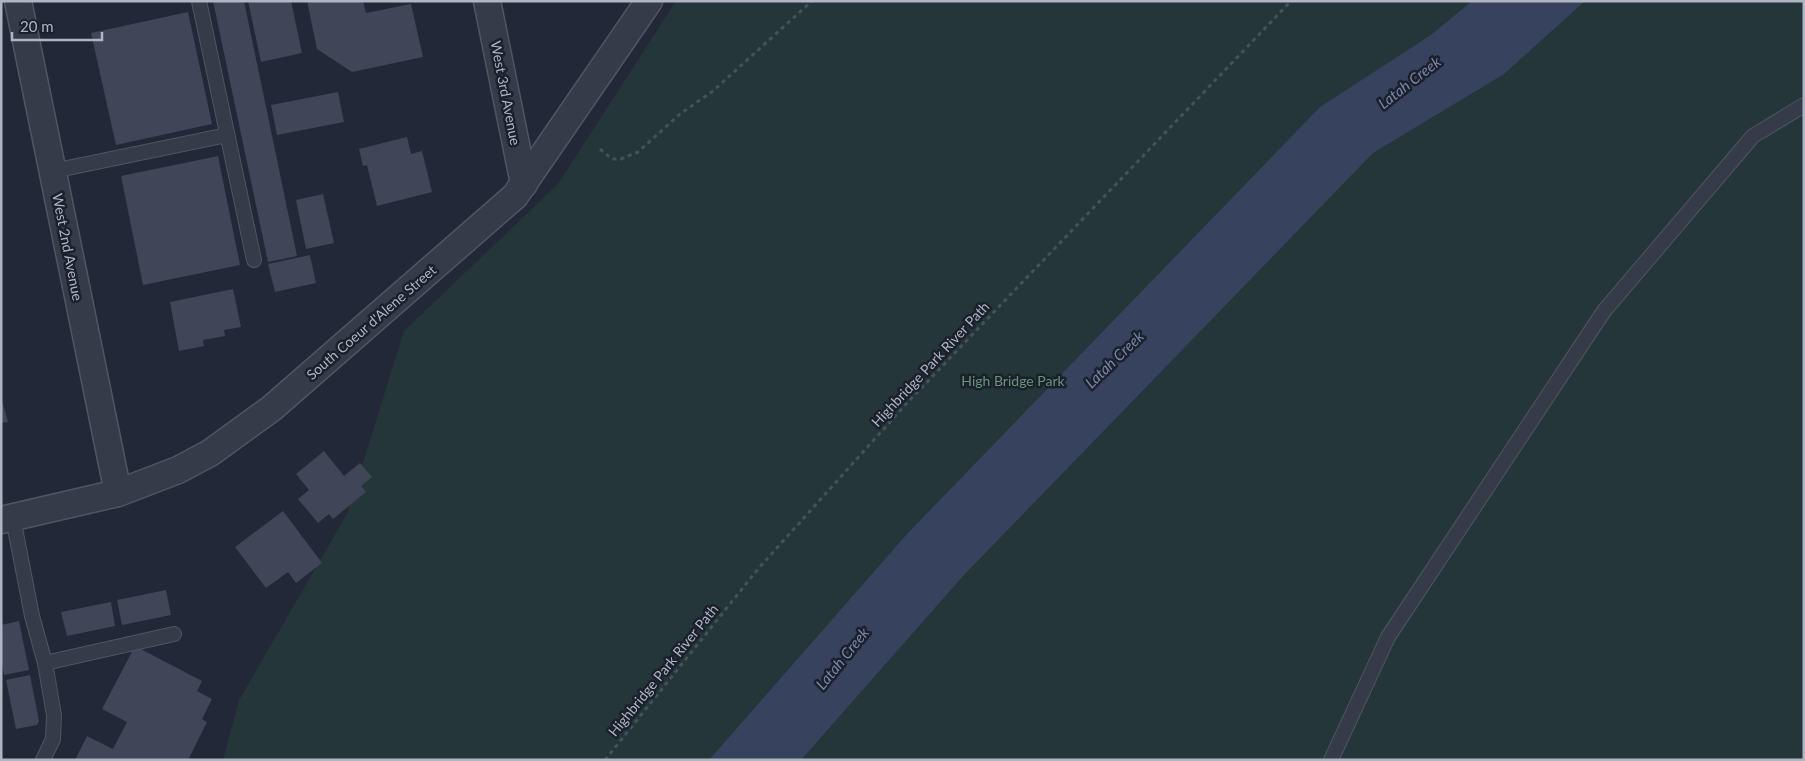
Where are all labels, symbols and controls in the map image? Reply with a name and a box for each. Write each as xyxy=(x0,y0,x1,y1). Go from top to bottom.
scale bar xyxy=(12,10,102,42)
text: 20 m xyxy=(20,17,54,35)
street label: West 3rd Avenue xyxy=(488,39,524,147)
water label: Latah Creek xyxy=(1374,51,1445,112)
street label: West 2nd Avenue xyxy=(49,192,87,302)
street label: South Coeur d'Alene Street xyxy=(303,261,439,383)
street label: Highbridge Park River Path xyxy=(868,298,992,430)
water label: Latah Creek xyxy=(1081,326,1148,391)
park label: High Bridge Park xyxy=(961,372,1066,389)
street label: Highbridge Park River Path xyxy=(604,601,722,739)
water label: Latah Creek xyxy=(812,623,873,693)

